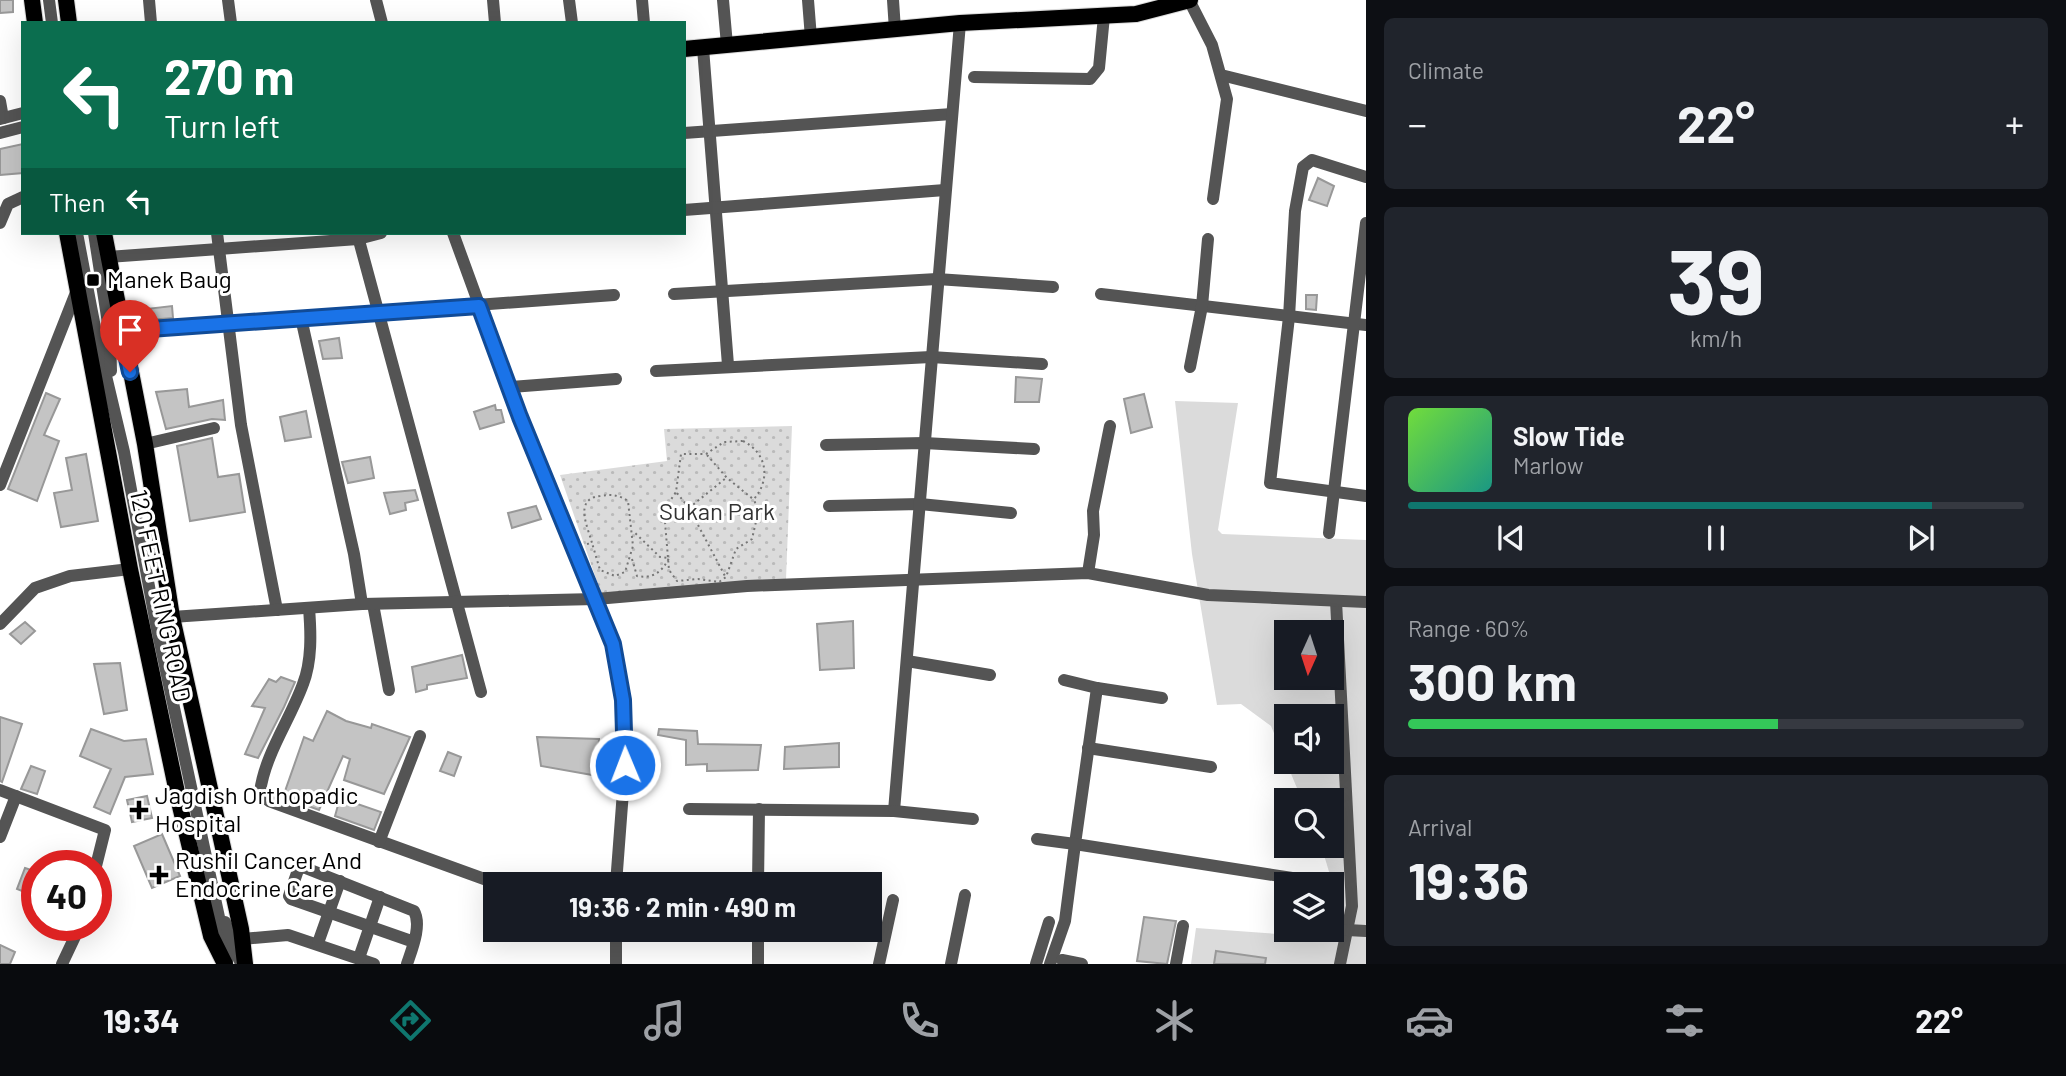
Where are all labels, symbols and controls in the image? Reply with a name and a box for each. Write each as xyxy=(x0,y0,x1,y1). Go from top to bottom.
text: 270 m xyxy=(164,46,294,105)
icon: left xyxy=(49,49,140,140)
text: Climate xyxy=(1408,56,1484,84)
text: 22° xyxy=(1677,91,1755,153)
text: − xyxy=(1408,100,1427,146)
text: + xyxy=(2005,100,2024,146)
text: Turn left xyxy=(164,106,281,144)
icon: left xyxy=(120,182,158,220)
text: Then xyxy=(49,186,106,217)
text: 39 xyxy=(1667,224,1765,333)
place label: Manek Baug xyxy=(107,264,232,293)
marker: Manek Baug xyxy=(85,272,101,288)
pin xyxy=(100,300,160,372)
icon: arrive xyxy=(111,311,149,349)
text: km/h xyxy=(1690,324,1742,352)
text: Slow Tide xyxy=(1513,420,1625,451)
text: Marlow xyxy=(1513,451,1584,479)
street label: 120 FEET RING ROAD xyxy=(125,487,198,705)
park label: Sukan Park xyxy=(659,496,775,525)
icon: previous xyxy=(1492,519,1530,557)
icon: pause xyxy=(1697,519,1735,557)
icon: next xyxy=(1902,519,1940,557)
text: Range · 60% xyxy=(1408,614,1529,642)
north arrow xyxy=(1274,620,1344,690)
map controls xyxy=(1274,620,1344,942)
text: 300 km xyxy=(1408,649,1577,711)
button: sound xyxy=(1274,704,1344,774)
position arrow xyxy=(588,728,662,802)
place label: Jagdish Orthopadic Hospital xyxy=(155,780,358,837)
button: search xyxy=(1274,788,1344,858)
marker: Jagdish Orthopadic Hospital xyxy=(129,800,149,820)
text: Arrival xyxy=(1408,813,1472,841)
place label: Rushil Cancer And Endocrine Care xyxy=(175,845,362,902)
text: 19:36 xyxy=(1408,848,1529,910)
speed limit sign: 40 xyxy=(21,850,112,941)
marker: Rushil Cancer And Endocrine Care xyxy=(149,865,169,885)
button: layers xyxy=(1274,872,1344,942)
text: 19:36 · 2 min · 490 m xyxy=(569,891,796,922)
icon: directions xyxy=(386,996,435,1045)
icon: music xyxy=(640,996,689,1045)
icon: phone xyxy=(895,996,944,1045)
icon: climate xyxy=(1150,996,1199,1045)
icon: car xyxy=(1405,996,1454,1045)
icon: filters xyxy=(1660,996,1709,1045)
text: 19:34 xyxy=(103,1001,180,1039)
text: 22° xyxy=(1915,1001,1963,1039)

